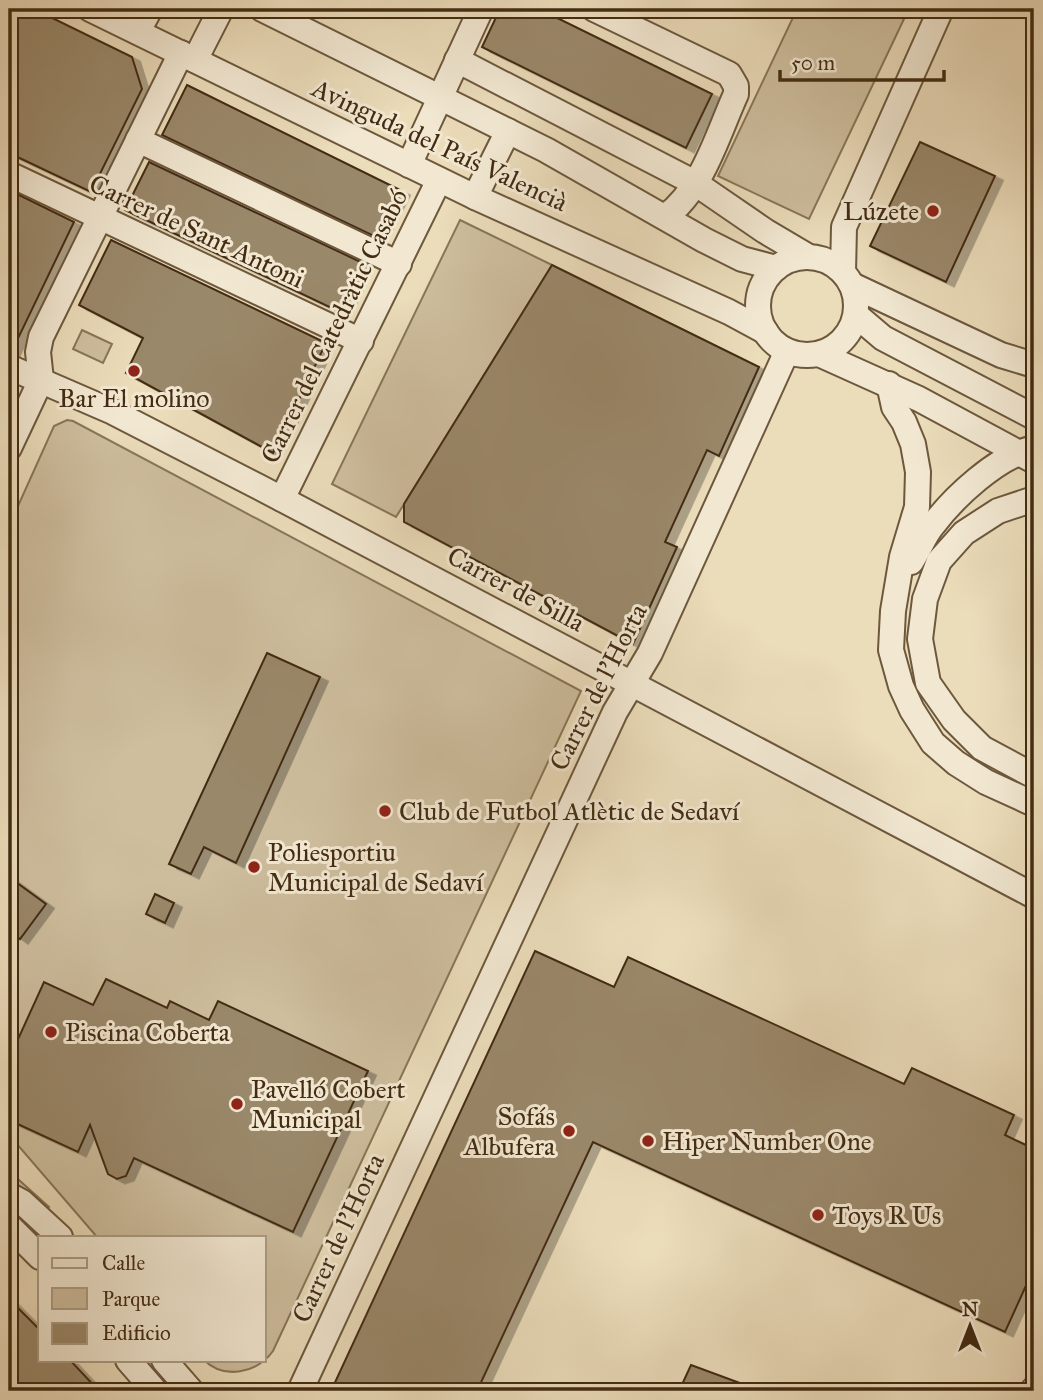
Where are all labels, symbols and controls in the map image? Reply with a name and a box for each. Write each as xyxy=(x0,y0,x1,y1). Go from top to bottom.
scale bar xyxy=(780,38,945,82)
text: 50 m xyxy=(791,50,836,76)
street label: Avinguda del País Valencià xyxy=(306,71,573,218)
street label: Carrer de Sant Antoni xyxy=(84,167,310,295)
street label: Carrer del Catedràtic Casabó xyxy=(254,184,414,468)
place label: Lúzete xyxy=(843,195,919,227)
marker: Lúzete xyxy=(925,203,941,219)
marker: Bar El molino xyxy=(126,363,142,379)
place label: Bar El molino xyxy=(58,382,210,414)
street label: Carrer de Silla xyxy=(442,539,590,639)
street label: Carrer de l'Horta xyxy=(542,598,654,776)
place label: Club de Futbol Atlètic de Sedaví xyxy=(399,795,741,827)
marker: Club de Futbol Atlètic de Sedaví xyxy=(377,803,393,819)
place label: Poliesportiu Municipal de Sedaví xyxy=(268,836,485,898)
marker: Poliesportiu Municipal de Sedaví xyxy=(246,859,262,875)
place label: Piscina Coberta xyxy=(65,1016,230,1048)
marker: Piscina Coberta xyxy=(43,1024,59,1040)
place label: Pavelló Cobert Municipal xyxy=(251,1073,405,1135)
marker: Pavelló Cobert Municipal xyxy=(229,1096,245,1112)
place label: Sofás Albufera xyxy=(463,1100,555,1162)
marker: Sofás Albufera xyxy=(561,1123,577,1139)
place label: Hiper Number One xyxy=(662,1125,872,1157)
marker: Hiper Number One xyxy=(640,1133,656,1149)
street label: Carrer de l'Horta xyxy=(285,1149,391,1327)
place label: Toys R Us xyxy=(832,1199,941,1231)
marker: Toys R Us xyxy=(810,1207,826,1223)
legend xyxy=(38,1236,266,1362)
text: Calle xyxy=(102,1250,145,1276)
text: Parque xyxy=(102,1286,161,1312)
north arrow xyxy=(934,1292,1004,1362)
text: N xyxy=(962,1298,978,1321)
text: Edificio xyxy=(102,1320,171,1346)

